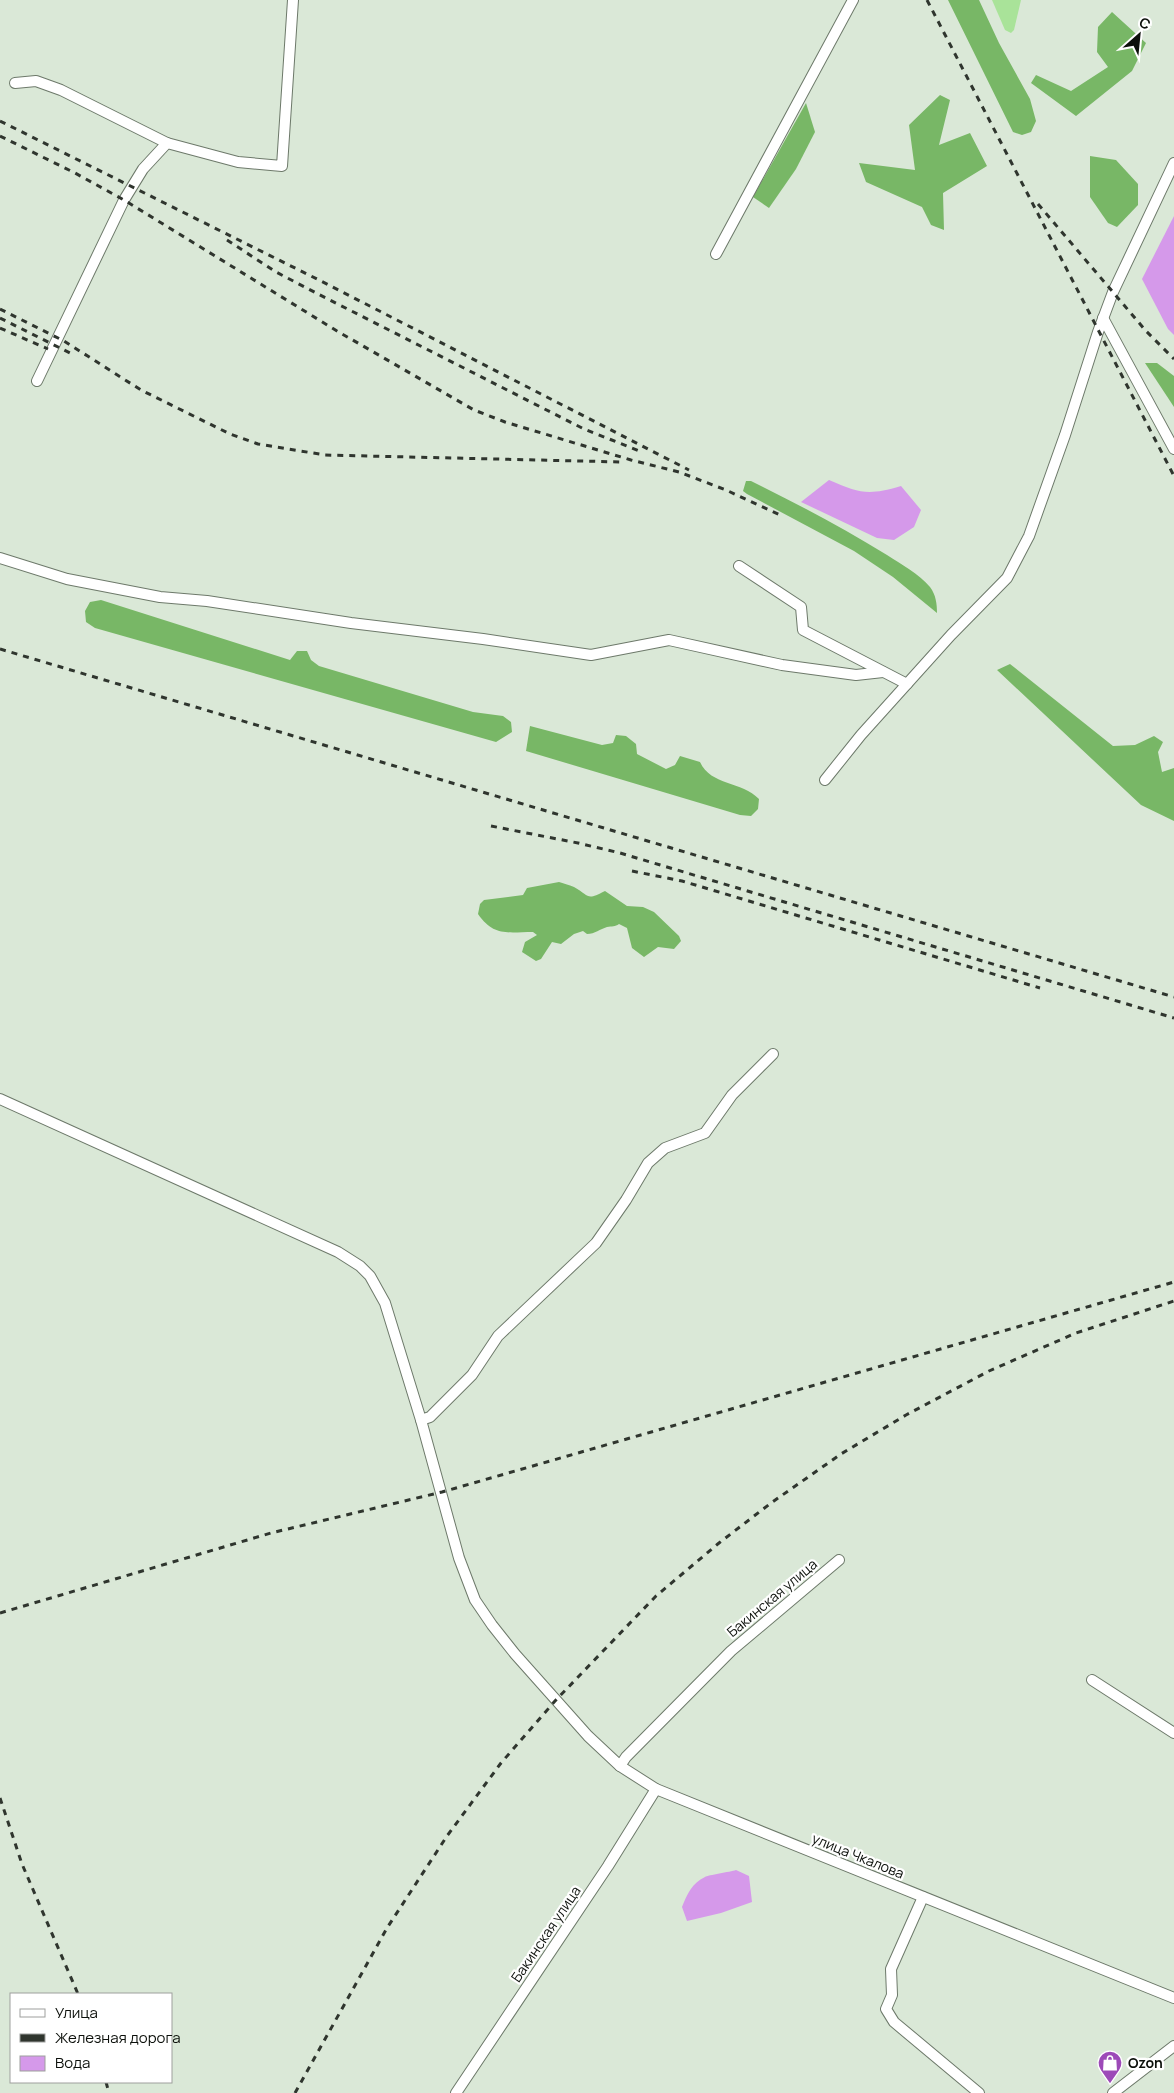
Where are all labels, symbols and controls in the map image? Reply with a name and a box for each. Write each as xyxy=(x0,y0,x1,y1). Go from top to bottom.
north arrow xyxy=(1114,10,1164,60)
text: С xyxy=(1136,12,1154,34)
street label: Бакинская улица xyxy=(723,1554,821,1641)
street label: улица Чкалова xyxy=(809,1828,907,1883)
street label: Бакинская улица xyxy=(506,1882,585,1985)
legend xyxy=(10,1993,172,2083)
text: Улица xyxy=(55,2002,98,2023)
text: Железная дорога xyxy=(55,2027,180,2048)
shop icon: Ozon xyxy=(1097,2050,1123,2084)
text: Вода xyxy=(55,2052,90,2073)
place label: Ozon xyxy=(1128,2053,1163,2072)

